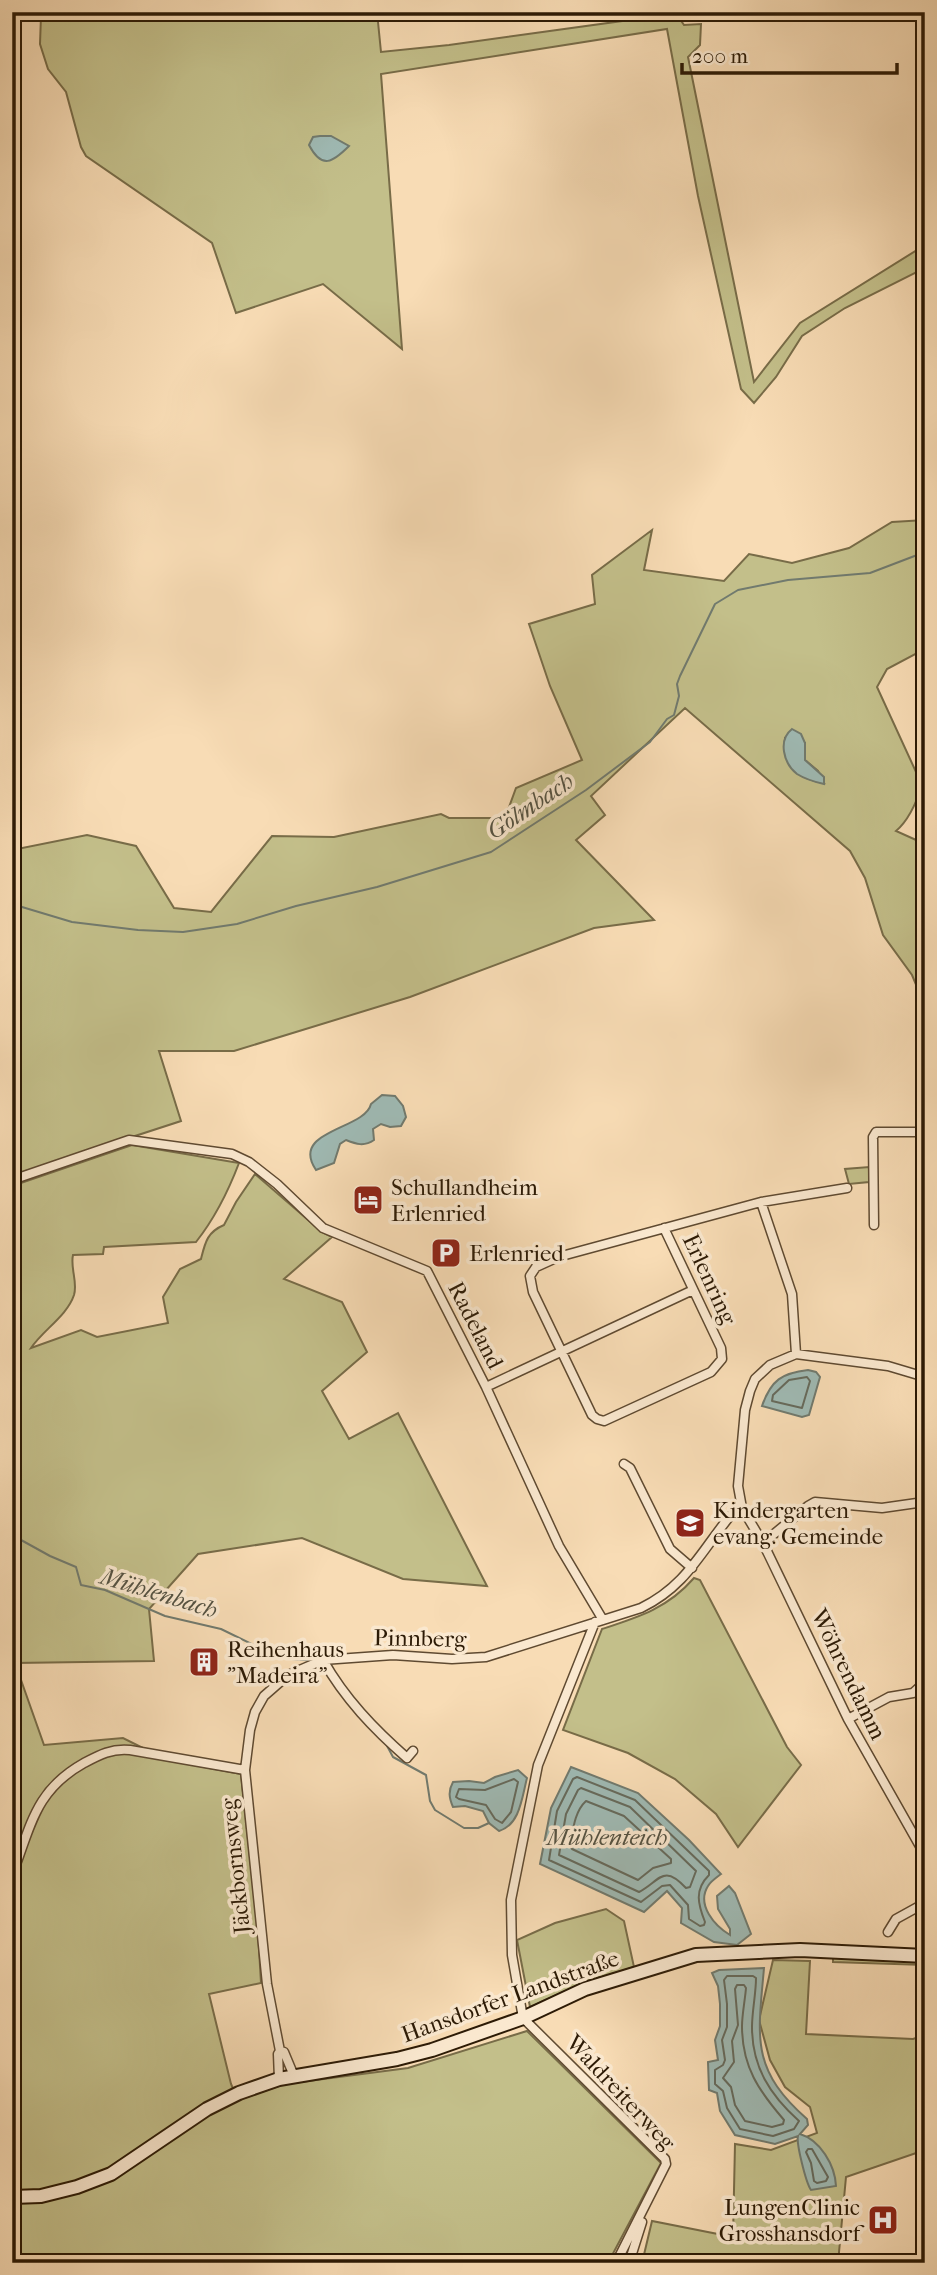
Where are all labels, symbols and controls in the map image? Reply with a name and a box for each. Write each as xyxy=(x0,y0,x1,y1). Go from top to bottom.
scale bar xyxy=(682,32,897,76)
text: 200 m xyxy=(692,44,748,68)
water label: Gölmbach xyxy=(482,767,578,845)
place label: Schullandheim Erlenried xyxy=(391,1174,538,1227)
hotel icon: Schullandheim Erlenried xyxy=(351,1183,385,1217)
street label: Erlenring xyxy=(677,1230,743,1329)
parking icon: Erlenried xyxy=(429,1236,463,1270)
place label: Erlenried xyxy=(469,1240,564,1267)
street label: Radeland xyxy=(442,1277,509,1374)
place label: Kindergarten evang. Gemeinde xyxy=(713,1497,883,1550)
school or university icon: Kindergarten evang. Gemeinde xyxy=(673,1506,707,1540)
water label: Mühlenbach xyxy=(95,1561,221,1624)
street label: Wöhrendamm xyxy=(805,1604,892,1744)
street label: Pinnberg xyxy=(373,1624,467,1653)
place label: Reihenhaus "Madeira" xyxy=(227,1636,344,1689)
building icon: Reihenhaus "Madeira" xyxy=(187,1645,221,1679)
street label: Jäckbornsweg xyxy=(215,1796,256,1937)
water label: Mühlenteich xyxy=(545,1823,667,1851)
street label: Hansdorfer Landstraße xyxy=(398,1945,623,2048)
street label: Waldreiterweg xyxy=(560,2028,681,2156)
place label: LungenClinic Grosshansdorf xyxy=(719,2194,864,2247)
hospital icon: LungenClinic Grosshansdorf xyxy=(866,2203,900,2237)

